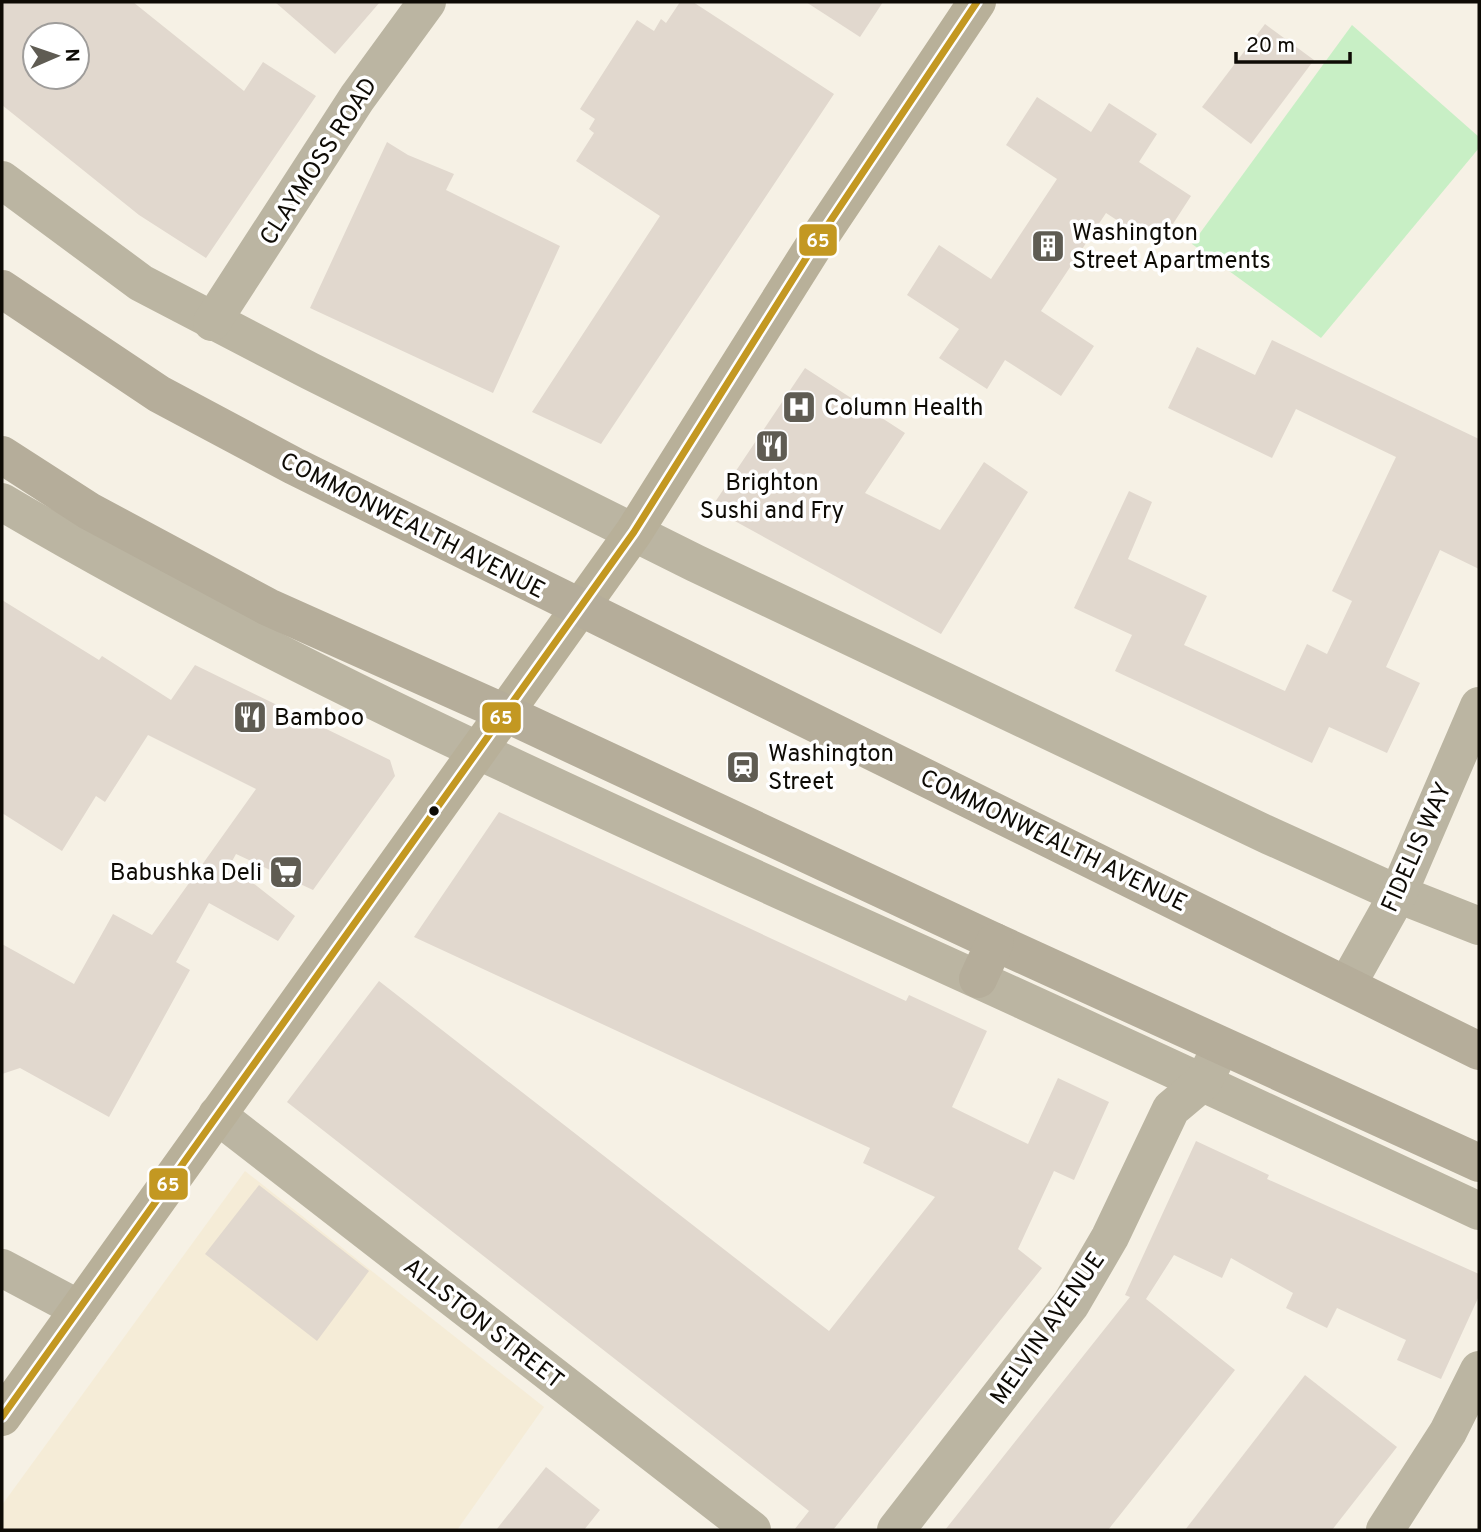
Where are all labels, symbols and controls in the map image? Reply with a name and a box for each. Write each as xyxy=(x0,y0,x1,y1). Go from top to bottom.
north arrow xyxy=(21,21,91,91)
scale bar xyxy=(1236,21,1350,65)
text: 20 m xyxy=(1246,33,1295,60)
text: N xyxy=(59,48,83,63)
street label: CLAYMOSS ROAD xyxy=(254,73,385,252)
place label: Washington Street Apartments xyxy=(1072,219,1271,277)
line badge: 65 xyxy=(798,223,838,257)
building icon: Washington Street Apartments xyxy=(1029,227,1067,265)
text: 65 xyxy=(806,230,830,254)
hospital icon: Column Health xyxy=(780,388,818,426)
place label: Column Health xyxy=(824,394,983,424)
restaurant icon: Brighton Sushi and Fry xyxy=(753,427,791,465)
street label: COMMONWEALTH AVENUE xyxy=(274,447,550,607)
place label: Brighton Sushi and Fry xyxy=(700,469,844,527)
restaurant icon: Bamboo xyxy=(231,698,269,736)
line badge: 65 xyxy=(481,701,522,734)
place label: Bamboo xyxy=(274,704,364,734)
text: 65 xyxy=(489,707,513,731)
place label: Washington Street xyxy=(768,740,894,798)
station icon: Washington Street xyxy=(724,748,762,786)
street label: COMMONWEALTH AVENUE xyxy=(915,764,1192,920)
street label: FIDELIS WAY xyxy=(1376,778,1460,917)
unlabelled marker xyxy=(427,804,441,818)
supermarket icon: Babushka Deli xyxy=(267,853,305,891)
place label: Babushka Deli xyxy=(110,859,262,889)
line badge: 65 xyxy=(148,1167,189,1201)
text: 65 xyxy=(156,1174,180,1198)
street label: MELVIN AVENUE xyxy=(985,1247,1113,1412)
street label: ALLSTON STREET xyxy=(396,1253,569,1397)

